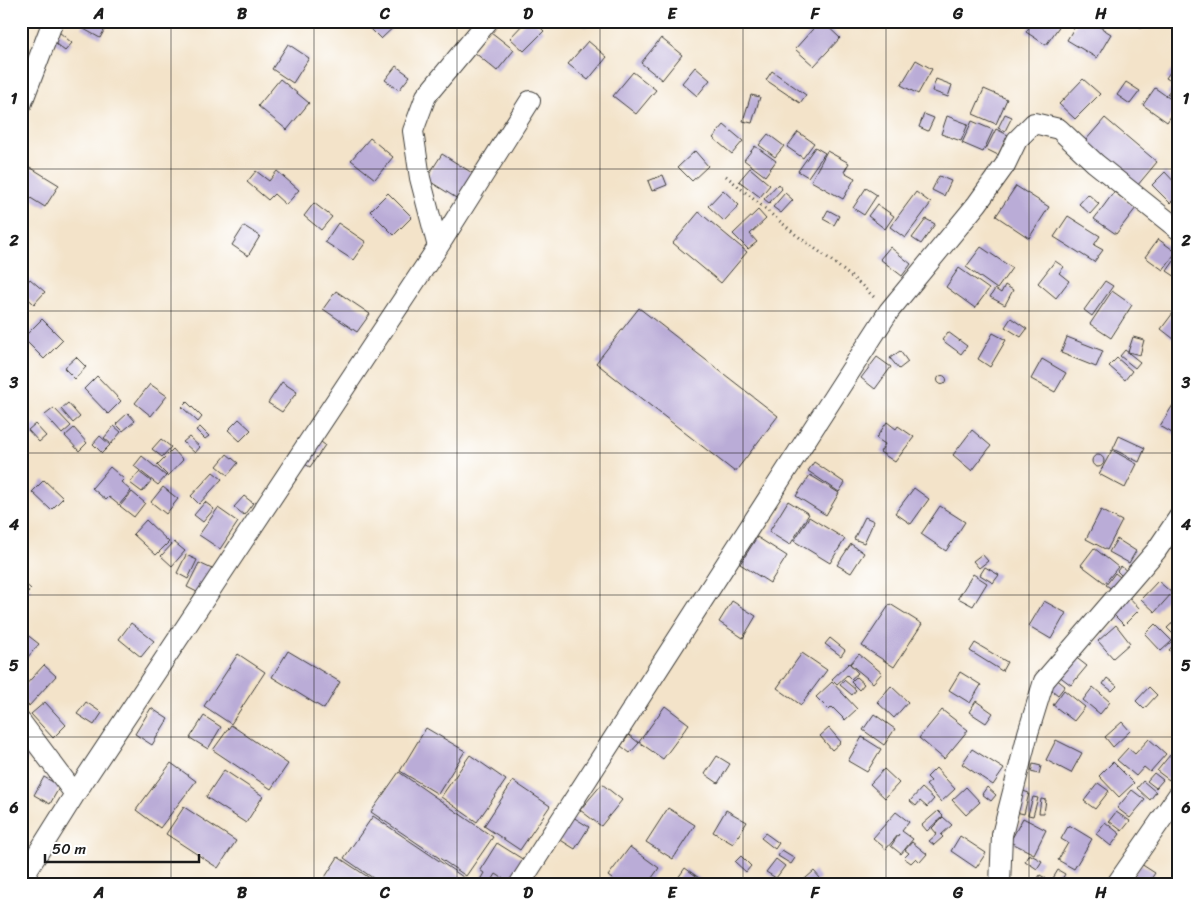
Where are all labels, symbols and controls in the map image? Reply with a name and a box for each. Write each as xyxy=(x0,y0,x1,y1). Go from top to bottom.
text: A xyxy=(93,0,104,28)
text: B xyxy=(237,0,248,28)
text: C xyxy=(379,0,391,28)
text: D xyxy=(523,0,533,28)
text: E xyxy=(668,0,678,28)
text: F xyxy=(810,0,821,28)
text: G xyxy=(952,0,964,28)
text: H xyxy=(1094,0,1107,28)
text: 1 xyxy=(11,84,18,113)
text: 1 xyxy=(1183,84,1190,113)
text: 2 xyxy=(8,226,19,255)
text: 2 xyxy=(1180,226,1191,255)
text: 3 xyxy=(9,368,19,397)
text: 3 xyxy=(1181,368,1191,397)
text: 4 xyxy=(8,510,19,539)
text: 4 xyxy=(1180,510,1191,539)
text: 5 xyxy=(9,651,19,680)
text: 5 xyxy=(1181,651,1191,680)
text: 6 xyxy=(8,793,19,822)
text: 6 xyxy=(1180,793,1191,822)
scale bar xyxy=(45,831,199,863)
text: 50 m xyxy=(52,836,87,862)
text: A xyxy=(93,878,104,906)
text: B xyxy=(237,878,248,906)
text: C xyxy=(379,878,391,906)
text: D xyxy=(523,878,533,906)
text: E xyxy=(668,878,678,906)
text: F xyxy=(810,878,821,906)
text: G xyxy=(952,878,964,906)
text: H xyxy=(1094,878,1107,906)

